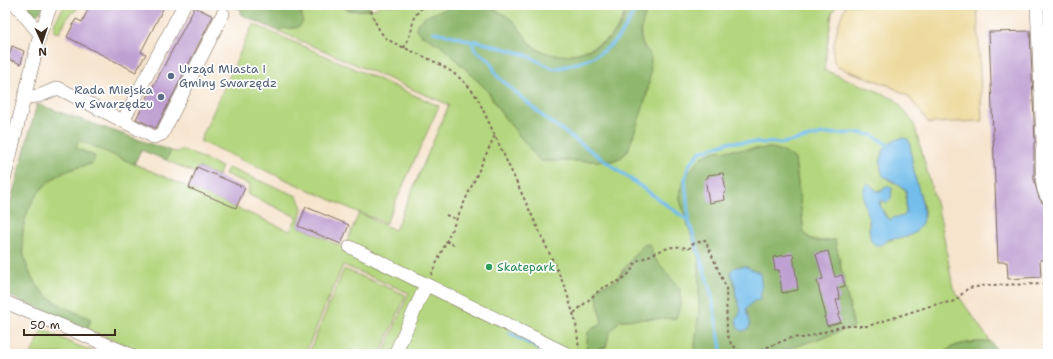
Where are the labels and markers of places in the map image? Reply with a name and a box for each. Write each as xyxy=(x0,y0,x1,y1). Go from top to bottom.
place label: Urząd Miasta i Gminy Swarzędz xyxy=(179,61,277,91)
marker: Urząd Miasta i Gminy Swarzędz xyxy=(166,71,176,81)
place label: Rada Miejska w Swarzędzu xyxy=(74,82,154,112)
marker: Rada Miejska w Swarzędzu xyxy=(156,92,166,102)
place label: Skatepark xyxy=(497,259,555,275)
marker: Skatepark xyxy=(484,262,494,272)

